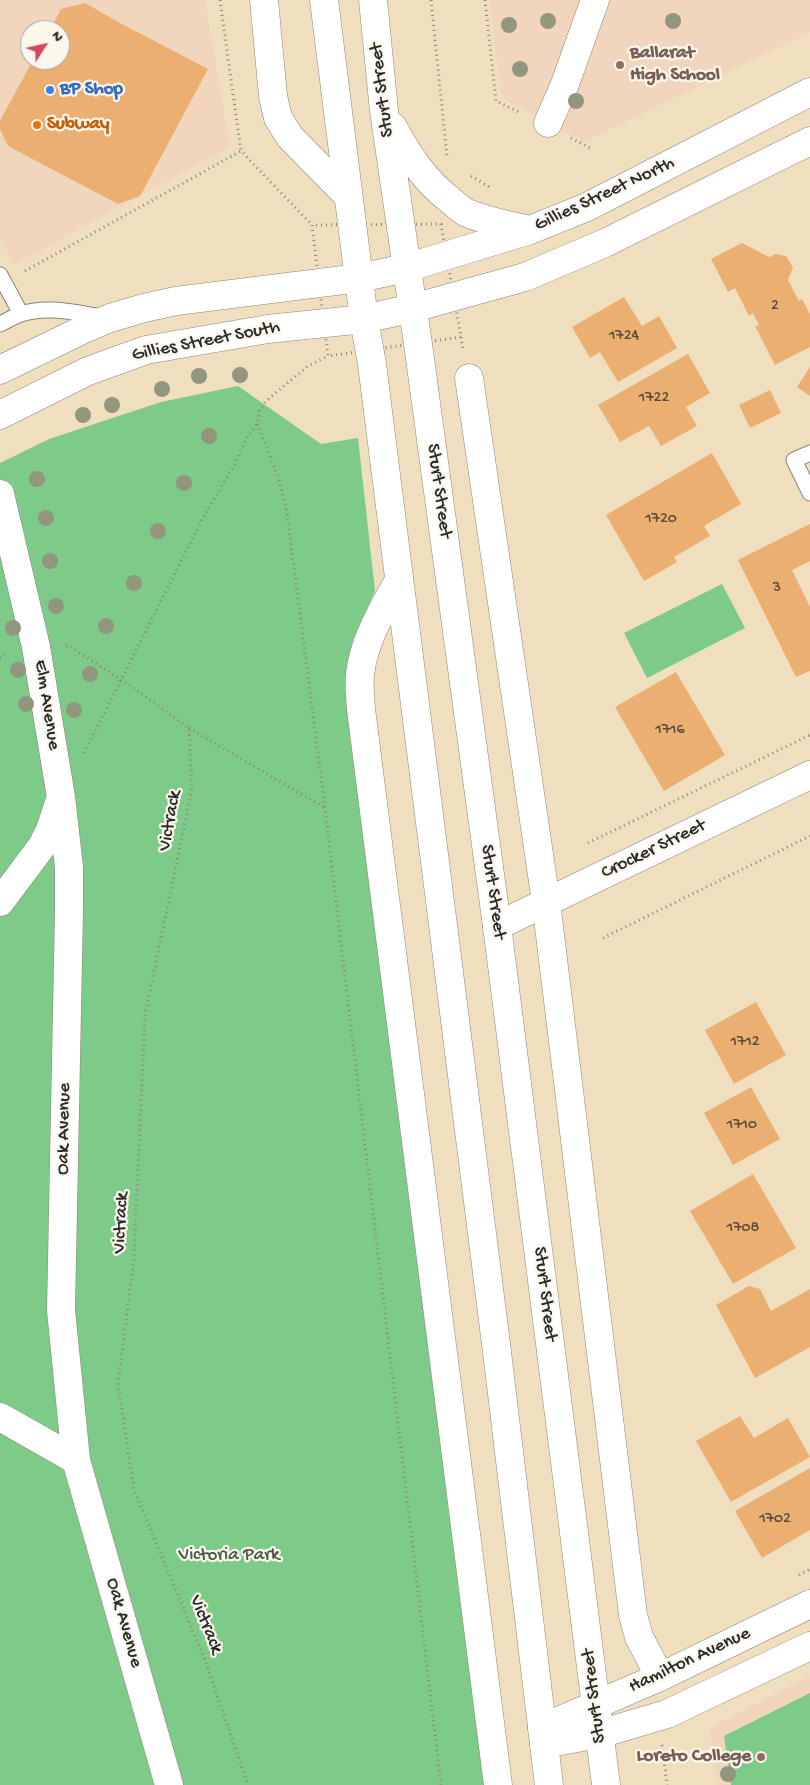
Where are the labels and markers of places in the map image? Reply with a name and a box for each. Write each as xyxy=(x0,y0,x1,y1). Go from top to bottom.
place label: Ballarat High School xyxy=(630,43,720,87)
marker: Ballarat High School xyxy=(614,59,626,71)
place label: BP Shop xyxy=(60,79,123,101)
marker: BP Shop xyxy=(44,84,56,96)
place label: Subway xyxy=(47,114,109,136)
marker: Subway xyxy=(31,119,43,131)
place label: Loreto College xyxy=(637,1746,751,1768)
marker: Loreto College xyxy=(755,1751,767,1763)

